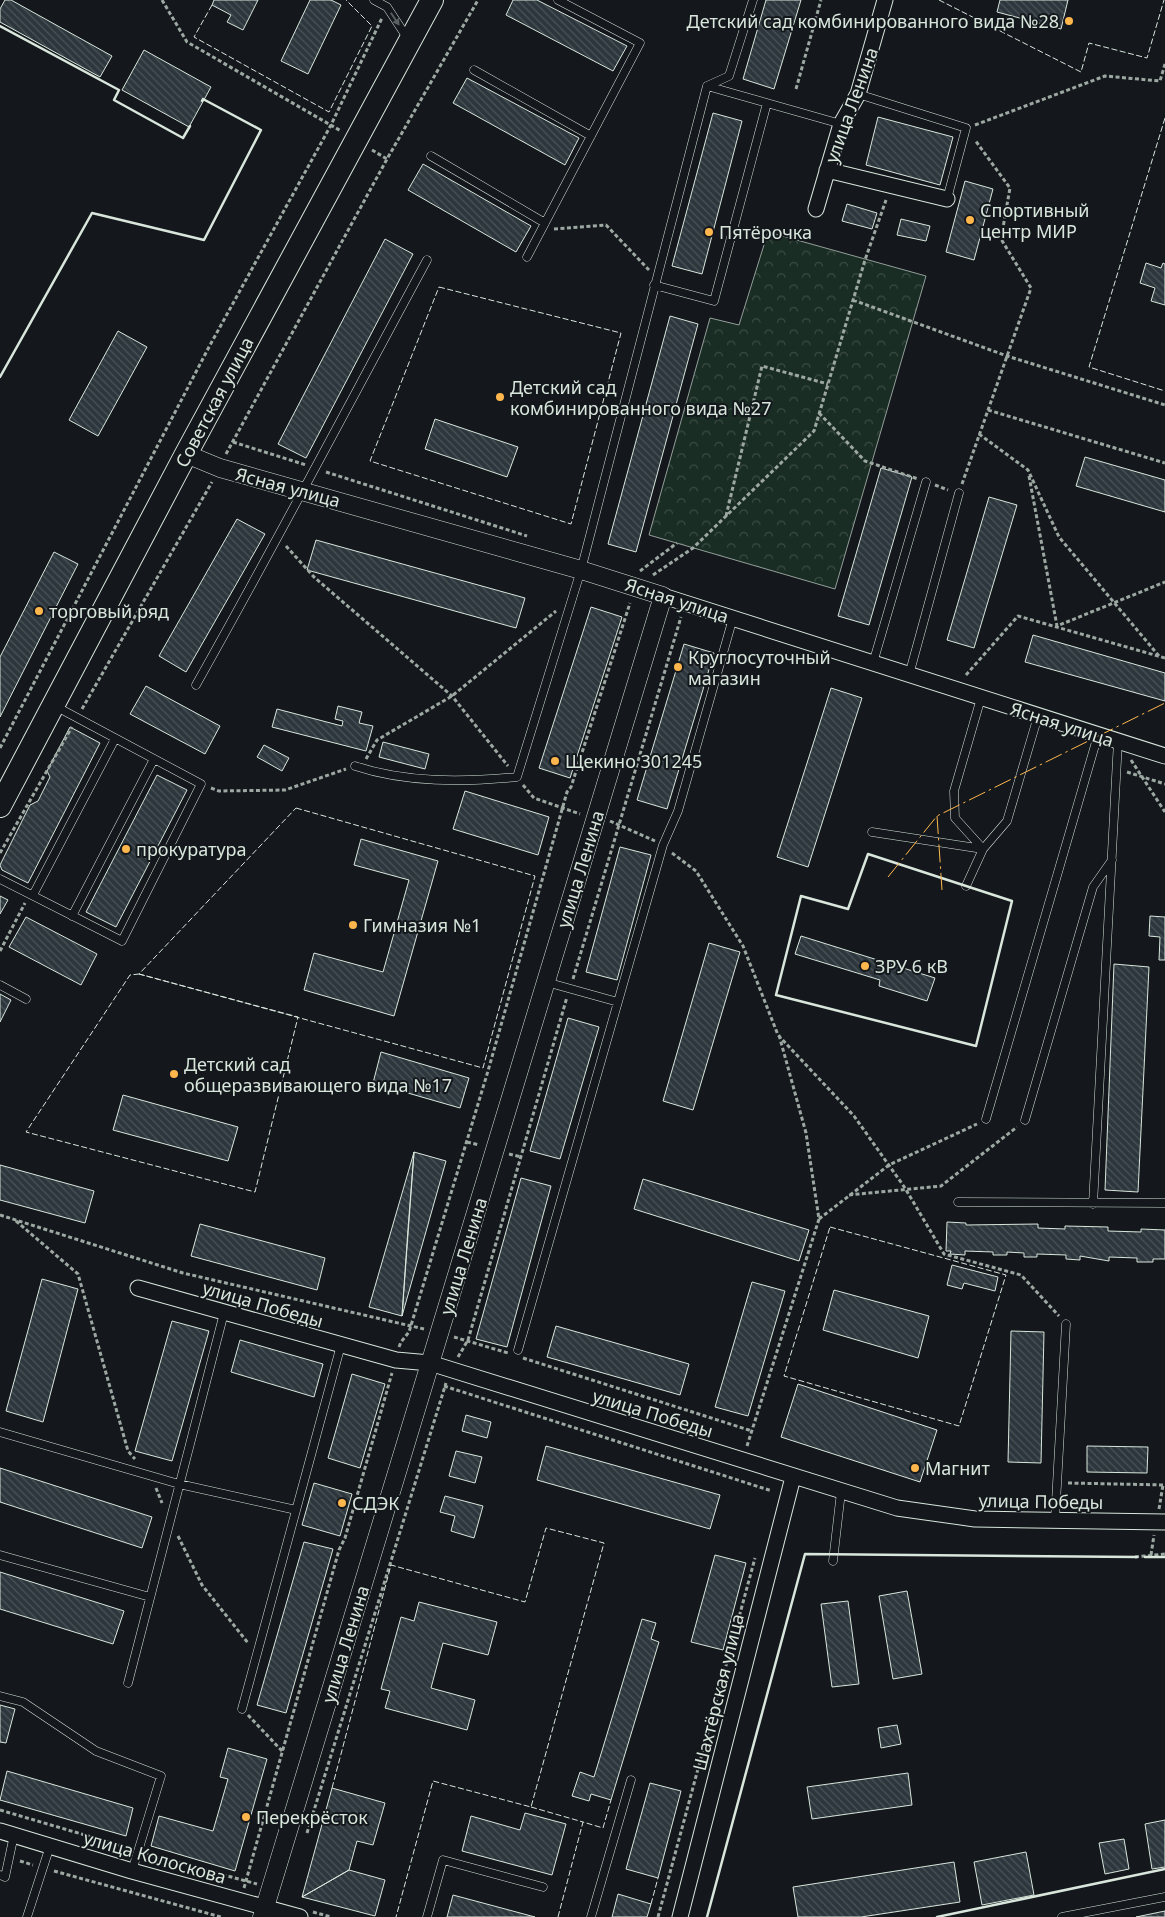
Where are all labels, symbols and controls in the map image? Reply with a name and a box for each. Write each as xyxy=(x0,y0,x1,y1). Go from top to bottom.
place label: Детский сад комбинированного вида №28 xyxy=(687,9,1059,33)
one-way arrow xyxy=(390,12,400,26)
marker: Детский сад комбинированного вида №28 xyxy=(1063,15,1075,27)
street label: улица Ленина xyxy=(819,44,883,166)
place label: Спортивный центр МИР xyxy=(980,198,1089,243)
marker: Спортивный центр МИР xyxy=(964,214,976,226)
place label: Пятёрочка xyxy=(719,220,812,244)
marker: Пятёрочка xyxy=(703,226,715,238)
street label: Советская улица xyxy=(169,333,259,471)
place label: Детский сад комбинированного вида №27 xyxy=(510,375,771,420)
marker: Детский сад комбинированного вида №27 xyxy=(494,391,506,403)
street label: Ясная улица xyxy=(233,461,343,513)
street label: Ясная улица xyxy=(622,572,732,628)
place label: торговый ряд xyxy=(49,599,169,623)
marker: торговый ряд xyxy=(33,605,45,617)
place label: Круглосуточный магазин xyxy=(688,645,831,690)
marker: Круглосуточный магазин xyxy=(672,661,684,673)
street label: Ясная улица xyxy=(1007,696,1117,752)
place label: Щекино 301245 xyxy=(565,749,702,773)
marker: Щекино 301245 xyxy=(549,755,561,767)
street label: улица Ленина xyxy=(551,807,609,931)
place label: прокуратура xyxy=(136,837,247,861)
marker: прокуратура xyxy=(120,843,132,855)
place label: Гимназия №1 xyxy=(363,913,481,937)
marker: Гимназия №1 xyxy=(347,919,359,931)
place label: ЗРУ 6 кВ xyxy=(875,954,948,978)
marker: ЗРУ 6 кВ xyxy=(859,960,871,972)
place label: Детский сад общеразвивающего вида №17 xyxy=(184,1052,452,1097)
marker: Детский сад общеразвивающего вида №17 xyxy=(168,1068,180,1080)
street label: улица Ленина xyxy=(434,1194,492,1318)
street label: улица Победы xyxy=(200,1275,326,1333)
street label: улица Победы xyxy=(590,1383,716,1443)
place label: Магнит xyxy=(925,1456,990,1480)
marker: Магнит xyxy=(909,1462,921,1474)
street label: улица Победы xyxy=(978,1488,1104,1514)
place label: СДЭК xyxy=(352,1491,400,1515)
marker: СДЭК xyxy=(336,1497,348,1509)
street label: улица Ленина xyxy=(316,1582,374,1706)
street label: Шахтёрская улица xyxy=(687,1611,749,1773)
place label: Перекрёсток xyxy=(256,1805,368,1829)
marker: Перекрёсток xyxy=(240,1811,252,1823)
street label: улица Колоскова xyxy=(81,1825,229,1889)

